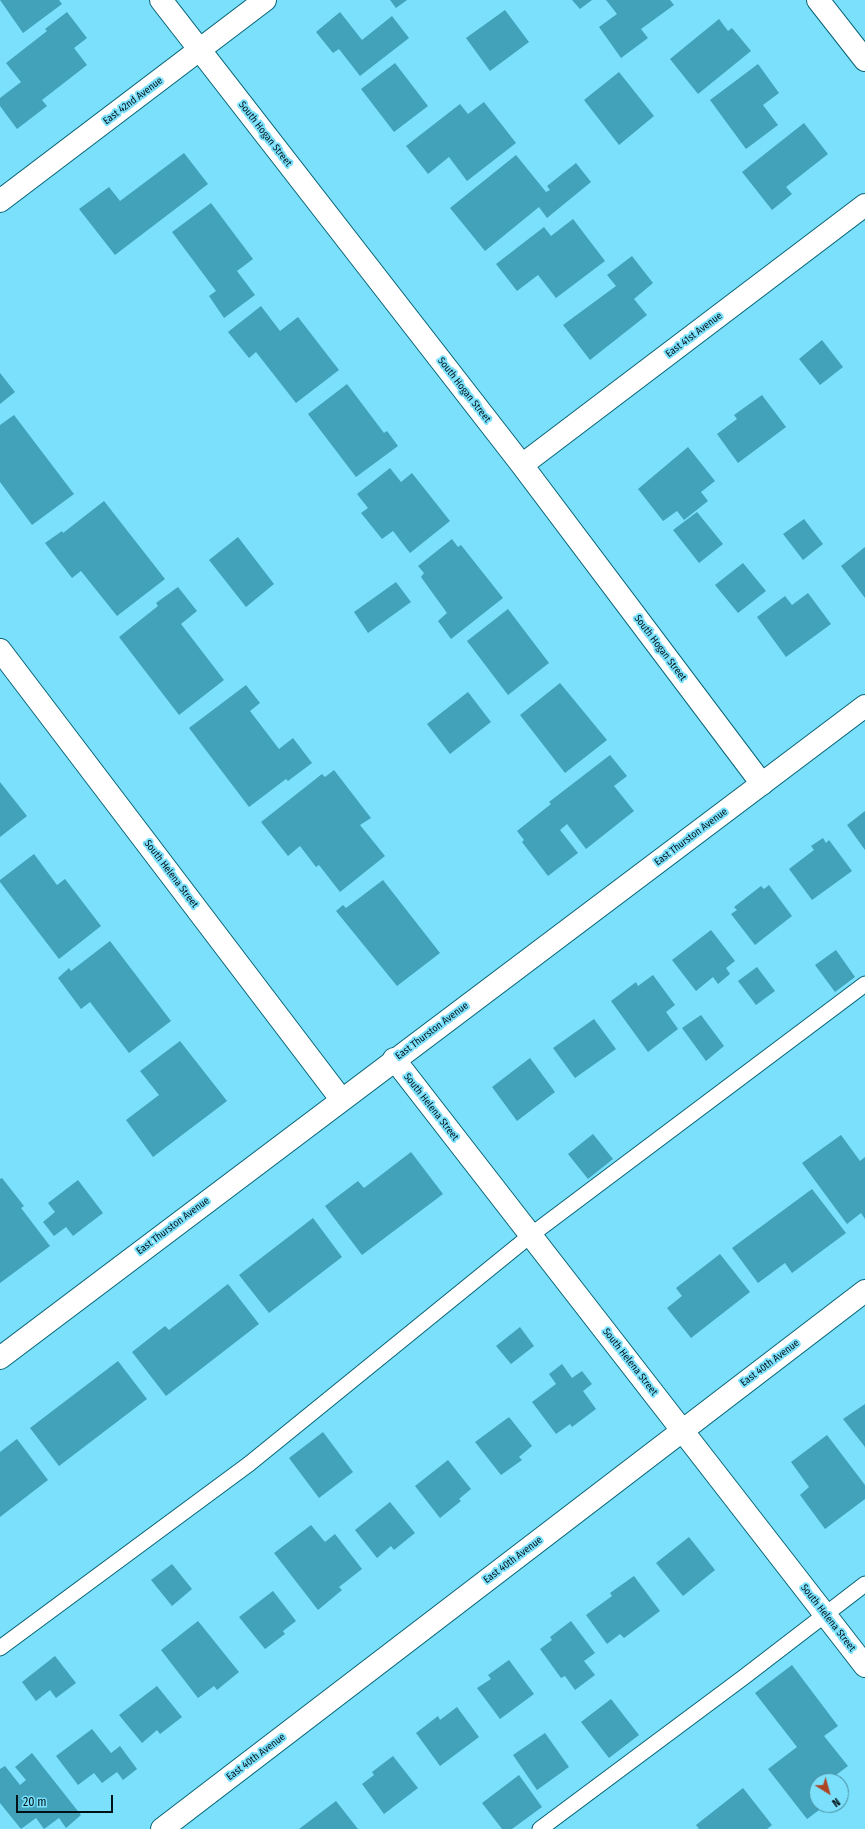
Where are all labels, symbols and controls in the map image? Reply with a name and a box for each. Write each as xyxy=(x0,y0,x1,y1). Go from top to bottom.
street label: East 42nd Avenue xyxy=(101,75,165,127)
street label: South Hogan Street xyxy=(236,99,294,169)
street label: East 41st Avenue xyxy=(663,310,725,360)
street label: South Hogan Street xyxy=(435,355,493,425)
street label: South Hogan Street xyxy=(631,613,689,683)
street label: East Thurston Avenue xyxy=(652,806,730,868)
street label: South Helena Street xyxy=(142,838,200,910)
street label: East Thurston Avenue xyxy=(393,1000,471,1062)
street label: South Helena Street xyxy=(401,1071,461,1143)
street label: East Thurston Avenue xyxy=(134,1195,212,1257)
street label: South Helena Street xyxy=(600,1326,660,1398)
street label: East 40th Avenue xyxy=(738,1337,802,1389)
street label: East 40th Avenue xyxy=(481,1534,545,1586)
street label: South Helena Street xyxy=(798,1582,858,1654)
street label: East 40th Avenue xyxy=(224,1731,288,1783)
north arrow xyxy=(809,1773,849,1813)
scale bar xyxy=(18,1787,115,1813)
text: 20 m xyxy=(23,1795,47,1809)
text: N xyxy=(829,1795,842,1809)

